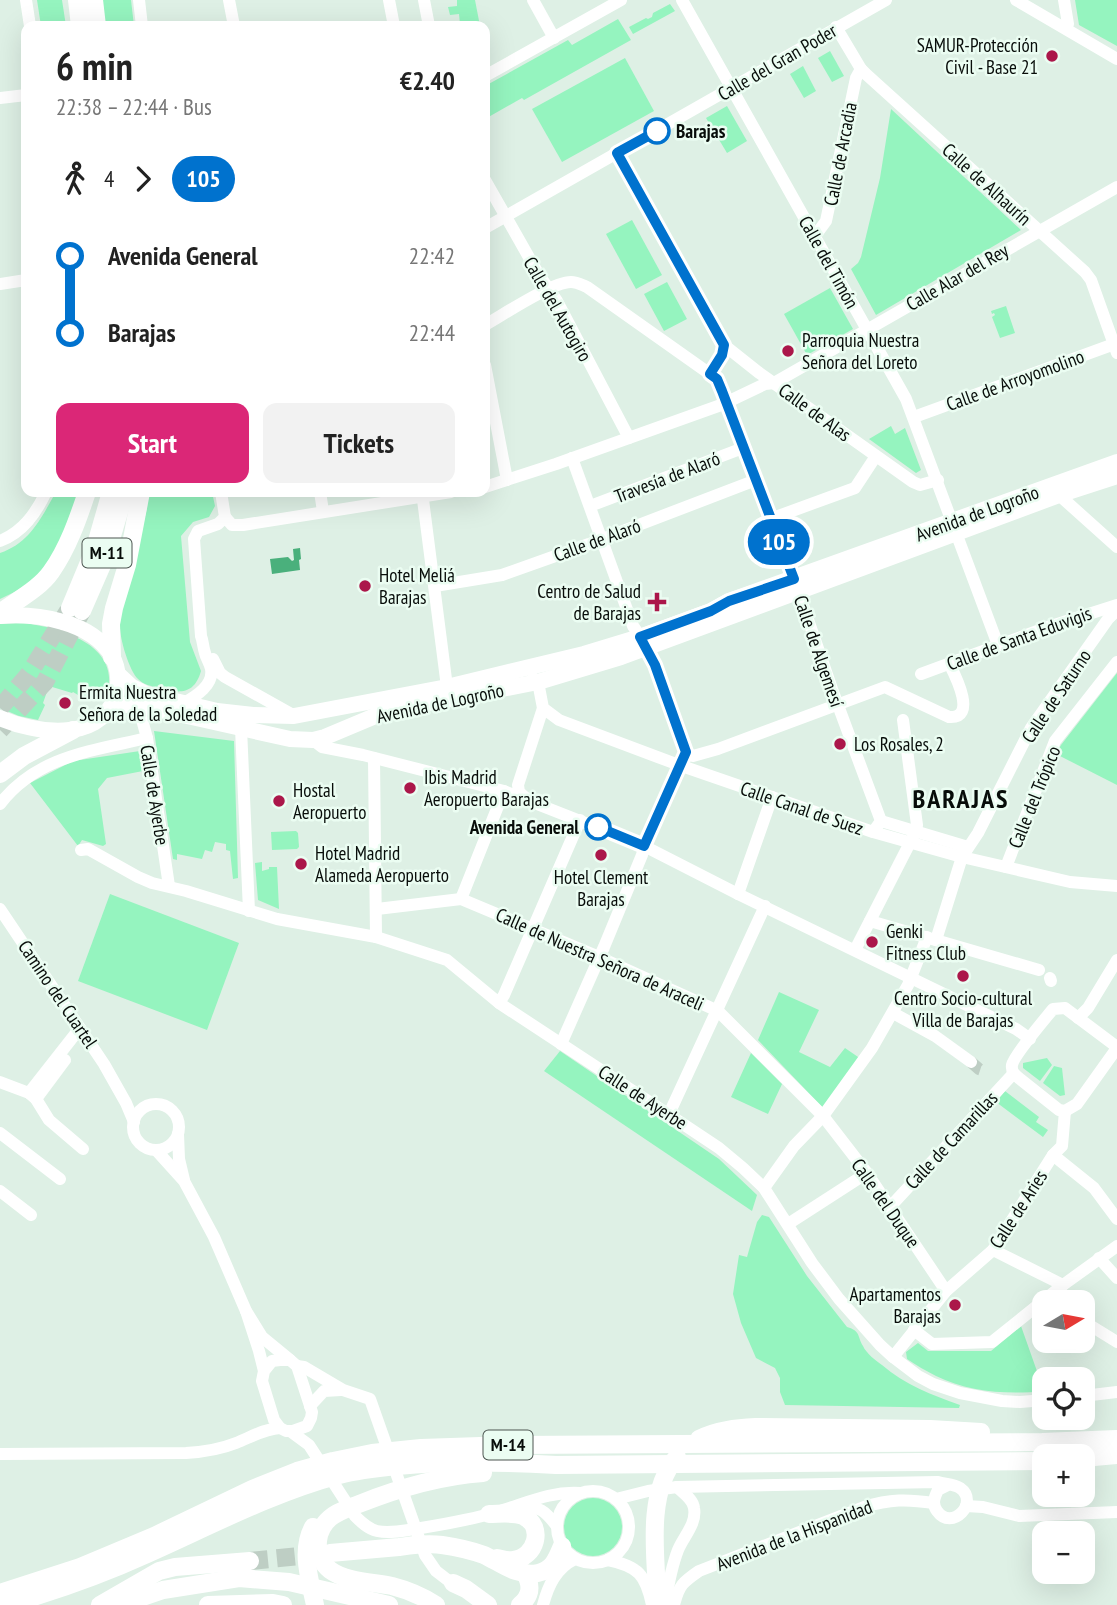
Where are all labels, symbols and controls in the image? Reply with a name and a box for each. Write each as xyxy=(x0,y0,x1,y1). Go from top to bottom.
street label: Calle del Gran Poder xyxy=(713,18,841,106)
place label: SAMUR-Protección Civil - Base 21 xyxy=(917,33,1038,79)
text: 6 min xyxy=(56,41,133,90)
marker: SAMUR-Protección Civil - Base 21 xyxy=(1044,48,1060,64)
text: €2.40 xyxy=(400,64,455,97)
text: 22:38 – 22:44 · Bus xyxy=(56,92,212,121)
street label: Calle de Arcadia xyxy=(818,100,862,208)
marker: Barajas xyxy=(644,118,670,144)
place label: Barajas xyxy=(676,119,726,143)
street label: Calle de Alhaurín xyxy=(937,138,1037,230)
icon: walk xyxy=(56,160,94,198)
icon: forward xyxy=(124,160,162,198)
text: 105 xyxy=(186,163,221,194)
text: 4 xyxy=(104,164,114,193)
street label: Calle del Timón xyxy=(794,211,864,313)
street label: Calle Alar del Rey xyxy=(902,238,1013,316)
text: Avenida General xyxy=(108,239,258,272)
text: 22:42 xyxy=(409,241,455,270)
street label: Calle del Autogiro xyxy=(518,252,598,366)
text: Barajas xyxy=(108,316,176,349)
text: 22:44 xyxy=(409,318,455,347)
place label: Parroquia Nuestra Señora del Loreto xyxy=(802,328,919,374)
marker: Parroquia Nuestra Señora del Loreto xyxy=(780,343,796,359)
street label: Calle de Arroyomolino xyxy=(943,344,1087,416)
street label: Calle de Alas xyxy=(774,378,856,446)
button: Start xyxy=(56,403,249,483)
button: Tickets xyxy=(263,403,455,483)
street label: Travesía de Alaró xyxy=(611,446,723,508)
street label: Avenida de Logroño xyxy=(912,480,1042,546)
street label: Calle de Alaró xyxy=(550,513,644,567)
line badge: 105 xyxy=(739,519,819,565)
text: 105 xyxy=(762,526,796,557)
road number: M-11 xyxy=(82,538,132,568)
place label: Hotel Meliá Barajas xyxy=(379,563,455,609)
marker: Hotel Meliá Barajas xyxy=(357,578,373,594)
place label: Centro de Salud de Barajas xyxy=(537,579,641,625)
marker: Centro de Salud de Barajas xyxy=(647,592,667,612)
street label: Calle de Algemesí xyxy=(789,592,849,710)
street label: Calle de Santa Eduvigis xyxy=(943,601,1095,675)
street label: Calle de Saturno xyxy=(1016,645,1096,747)
street label: Avenida de Logroño xyxy=(374,678,506,728)
place label: Ermita Nuestra Señora de la Soledad xyxy=(79,680,217,726)
marker: Ermita Nuestra Señora de la Soledad xyxy=(57,695,73,711)
place label: Los Rosales, 2 xyxy=(854,732,944,756)
marker: Los Rosales, 2 xyxy=(832,736,848,752)
street label: Calle del Trópico xyxy=(1003,742,1065,852)
street label: Calle de Ayerbe xyxy=(135,743,175,847)
place label: Ibis Madrid Aeropuerto Barajas xyxy=(424,765,549,811)
street label: Calle Canal de Suez xyxy=(737,776,867,840)
place label: Hostal Aeropuerto xyxy=(293,778,366,824)
marker: Ibis Madrid Aeropuerto Barajas xyxy=(402,780,418,796)
district label: BARAJAS xyxy=(913,782,1010,815)
marker: Hostal Aeropuerto xyxy=(271,793,287,809)
marker: Avenida General xyxy=(585,814,611,840)
place label: Avenida General xyxy=(469,815,579,839)
place label: Hotel Madrid Alameda Aeropuerto xyxy=(315,841,449,887)
marker: Hotel Clement Barajas xyxy=(593,847,609,863)
marker: Hotel Madrid Alameda Aeropuerto xyxy=(293,856,309,872)
place label: Hotel Clement Barajas xyxy=(554,865,649,911)
street label: Calle de Nuestra Señora de Araceli xyxy=(492,902,708,1016)
place label: Genki Fitness Club xyxy=(886,919,966,965)
marker: Genki Fitness Club xyxy=(864,934,880,950)
street label: Camino del Cuartel xyxy=(13,935,103,1053)
marker: Centro Socio-cultural Villa de Barajas xyxy=(955,968,971,984)
place label: Centro Socio-cultural Villa de Barajas xyxy=(894,986,1033,1032)
street label: Calle de Ayerbe xyxy=(594,1059,692,1135)
street label: Calle de Camarillas xyxy=(900,1086,1002,1194)
street label: Calle del Duque xyxy=(846,1154,926,1253)
street label: Calle de Aries xyxy=(984,1165,1052,1253)
place label: Apartamentos Barajas xyxy=(849,1282,941,1328)
north arrow xyxy=(1032,1290,1096,1353)
map controls xyxy=(1032,1290,1095,1584)
marker: Apartamentos Barajas xyxy=(947,1297,963,1313)
button: locate xyxy=(1032,1367,1095,1430)
road number: M-14 xyxy=(484,1430,532,1460)
button: + xyxy=(1032,1444,1095,1507)
street label: Avenida de la Hispanidad xyxy=(713,1494,875,1576)
button: − xyxy=(1032,1521,1095,1584)

